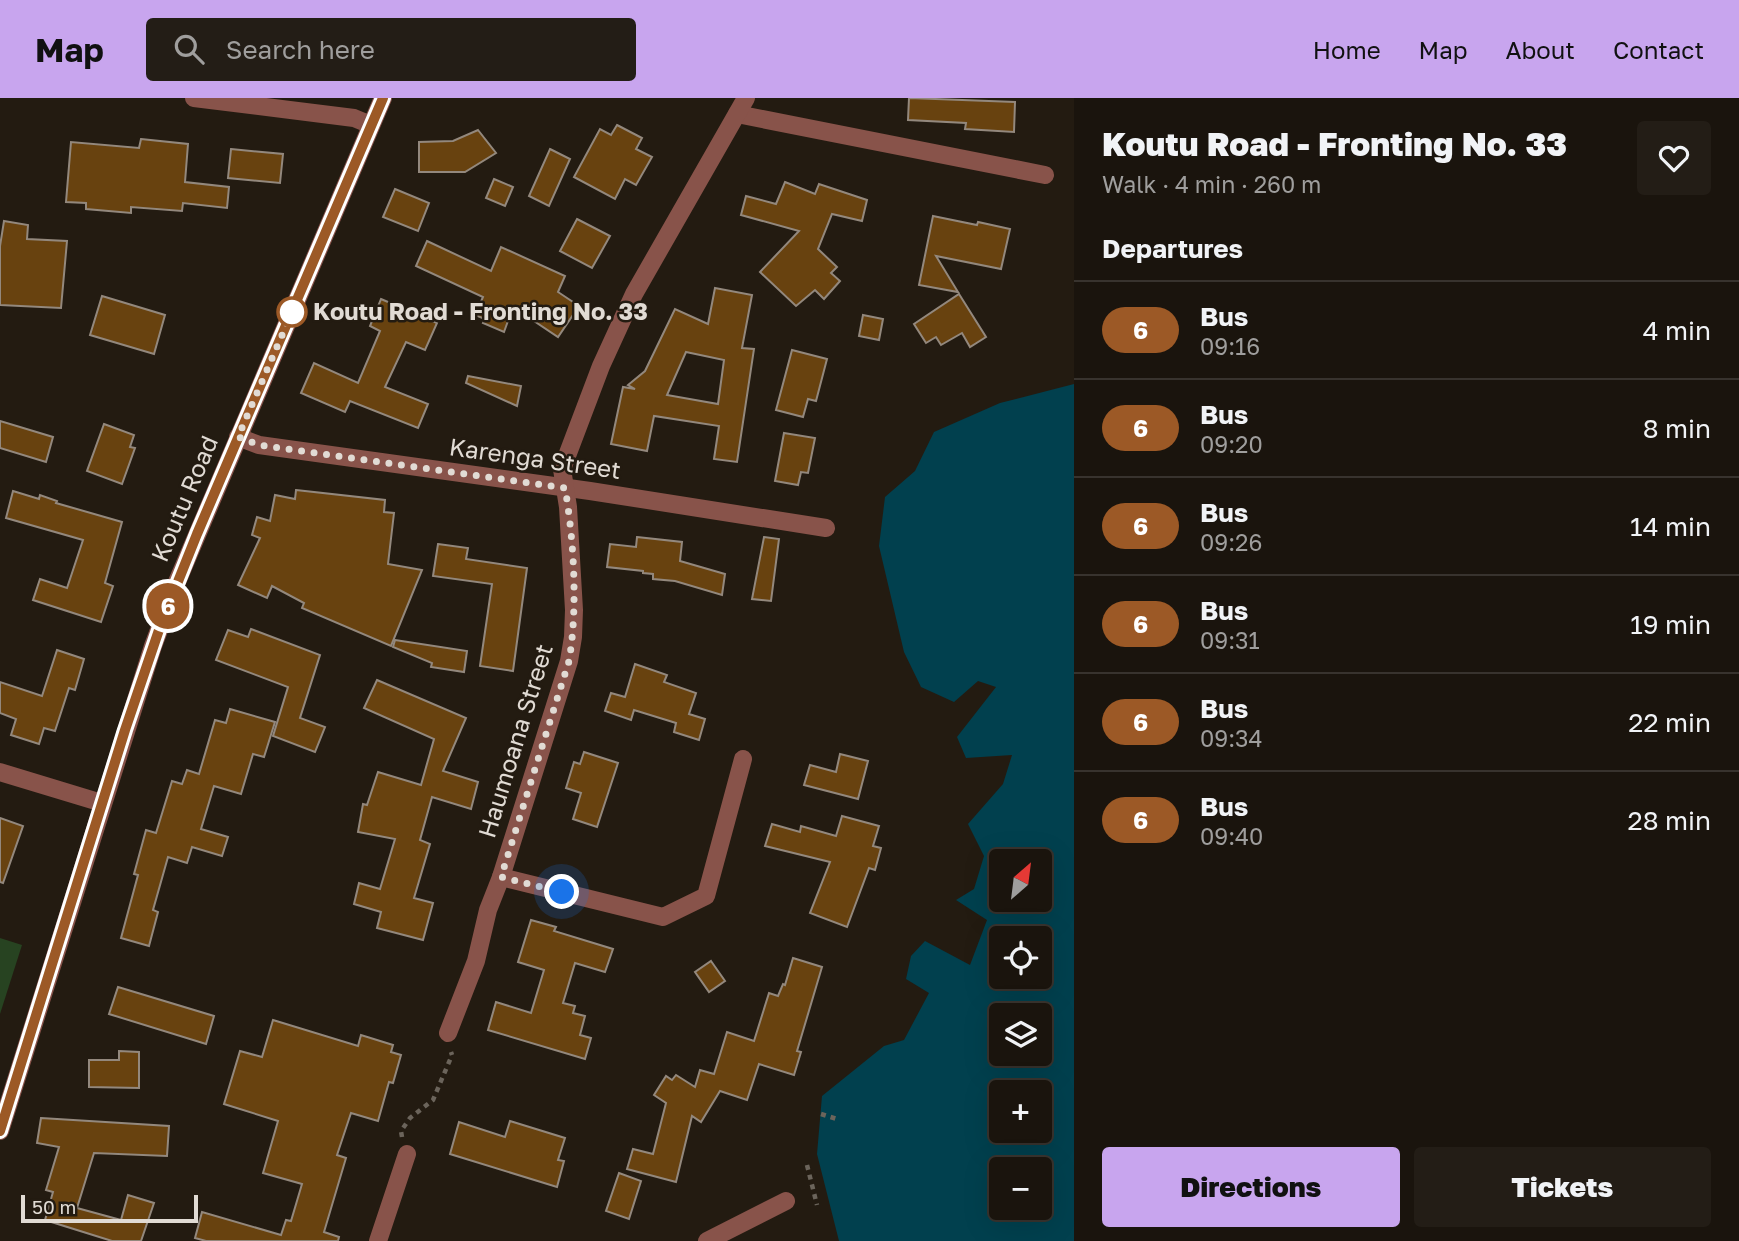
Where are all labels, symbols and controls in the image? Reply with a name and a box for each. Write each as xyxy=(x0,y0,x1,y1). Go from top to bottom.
search box xyxy=(146,18,636,81)
text: Map xyxy=(35,30,104,69)
icon: search xyxy=(170,30,208,68)
text: Search here xyxy=(226,34,375,65)
text: Home xyxy=(1313,35,1381,64)
text: Map xyxy=(1419,35,1468,64)
text: About xyxy=(1506,35,1575,64)
text: Contact xyxy=(1613,35,1704,64)
button: heart xyxy=(1637,121,1711,195)
text: Koutu Road - Fronting No. 33 xyxy=(1102,124,1567,163)
text: Walk · 4 min · 260 m xyxy=(1102,170,1321,198)
text: Departures xyxy=(1102,233,1243,264)
place label: Koutu Road - Fronting No. 33 xyxy=(313,296,648,325)
marker: Koutu Road - Fronting No. 33 xyxy=(277,297,307,327)
text: Bus xyxy=(1200,301,1248,332)
text: 6 xyxy=(1133,315,1148,344)
text: 4 min xyxy=(1643,315,1711,346)
text: 09:16 xyxy=(1200,332,1260,360)
text: Bus xyxy=(1200,399,1248,430)
text: 6 xyxy=(1133,413,1148,442)
text: 8 min xyxy=(1643,413,1711,444)
text: 09:20 xyxy=(1200,430,1263,458)
street label: Koutu Road xyxy=(144,431,223,566)
street label: Karenga Street xyxy=(448,431,623,484)
text: Bus xyxy=(1200,497,1248,528)
text: 6 xyxy=(1133,511,1148,540)
text: 14 min xyxy=(1630,511,1711,542)
text: 09:26 xyxy=(1200,528,1262,556)
line badge: 6 xyxy=(145,583,191,629)
text: 6 xyxy=(160,591,176,620)
text: Bus xyxy=(1200,595,1248,626)
text: 6 xyxy=(1133,609,1148,638)
text: 19 min xyxy=(1630,609,1711,640)
text: 09:31 xyxy=(1200,626,1260,654)
street label: Haumoana Street xyxy=(471,640,558,841)
text: Bus xyxy=(1200,693,1248,724)
text: 6 xyxy=(1133,707,1148,736)
text: 22 min xyxy=(1628,707,1711,738)
text: 09:34 xyxy=(1200,724,1263,752)
text: Bus xyxy=(1200,791,1248,822)
text: 6 xyxy=(1133,805,1148,834)
text: 28 min xyxy=(1628,805,1711,836)
text: 09:40 xyxy=(1200,822,1263,850)
north arrow xyxy=(989,849,1052,912)
map controls xyxy=(989,849,1052,1220)
your location xyxy=(544,874,579,909)
button: locate xyxy=(989,926,1052,989)
button: layers xyxy=(989,1003,1052,1066)
button: + xyxy=(989,1080,1052,1143)
button: Directions xyxy=(1102,1147,1400,1227)
button: Tickets xyxy=(1414,1147,1711,1227)
button: − xyxy=(989,1157,1052,1220)
scale bar xyxy=(21,1192,198,1224)
text: 50 m xyxy=(32,1195,76,1218)

